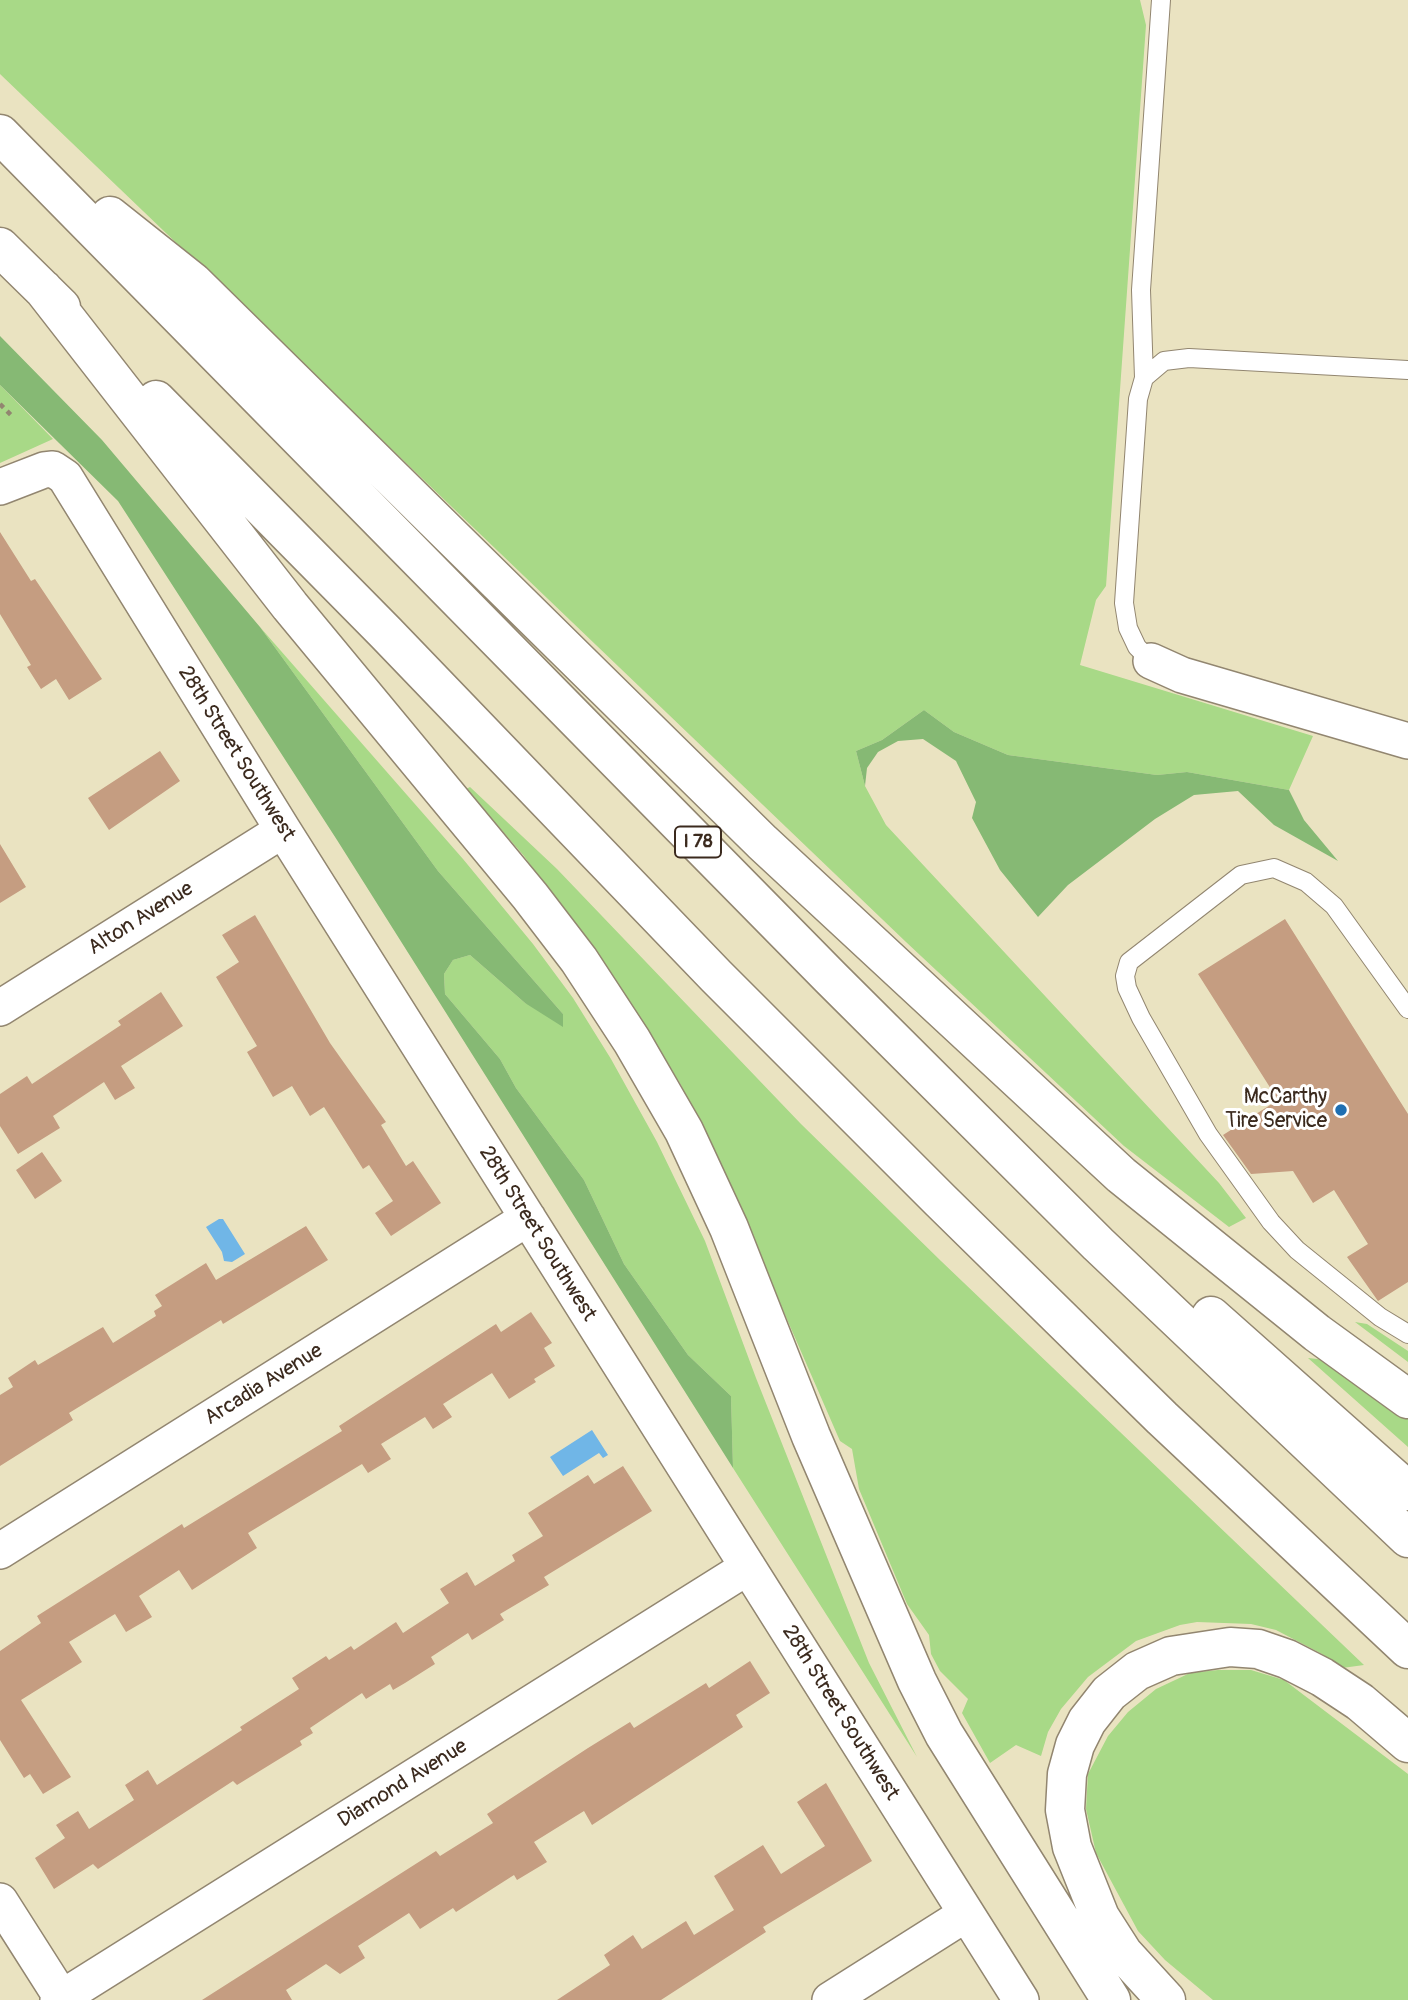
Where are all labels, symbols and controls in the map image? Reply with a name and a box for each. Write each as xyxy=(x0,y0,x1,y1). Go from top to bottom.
street label: 28th Street Southwest xyxy=(172,662,300,846)
road number: I 78 xyxy=(675,827,721,858)
street label: Alton Avenue xyxy=(84,877,198,961)
place label: McCarthy Tire Service xyxy=(1225,1085,1327,1135)
marker: McCarthy Tire Service xyxy=(1333,1102,1349,1118)
street label: 28th Street Southwest xyxy=(473,1142,601,1326)
street label: Arcadia Avenue xyxy=(200,1339,328,1431)
street label: 28th Street Southwest xyxy=(776,1621,904,1805)
street label: Diamond Avenue xyxy=(334,1734,472,1834)

